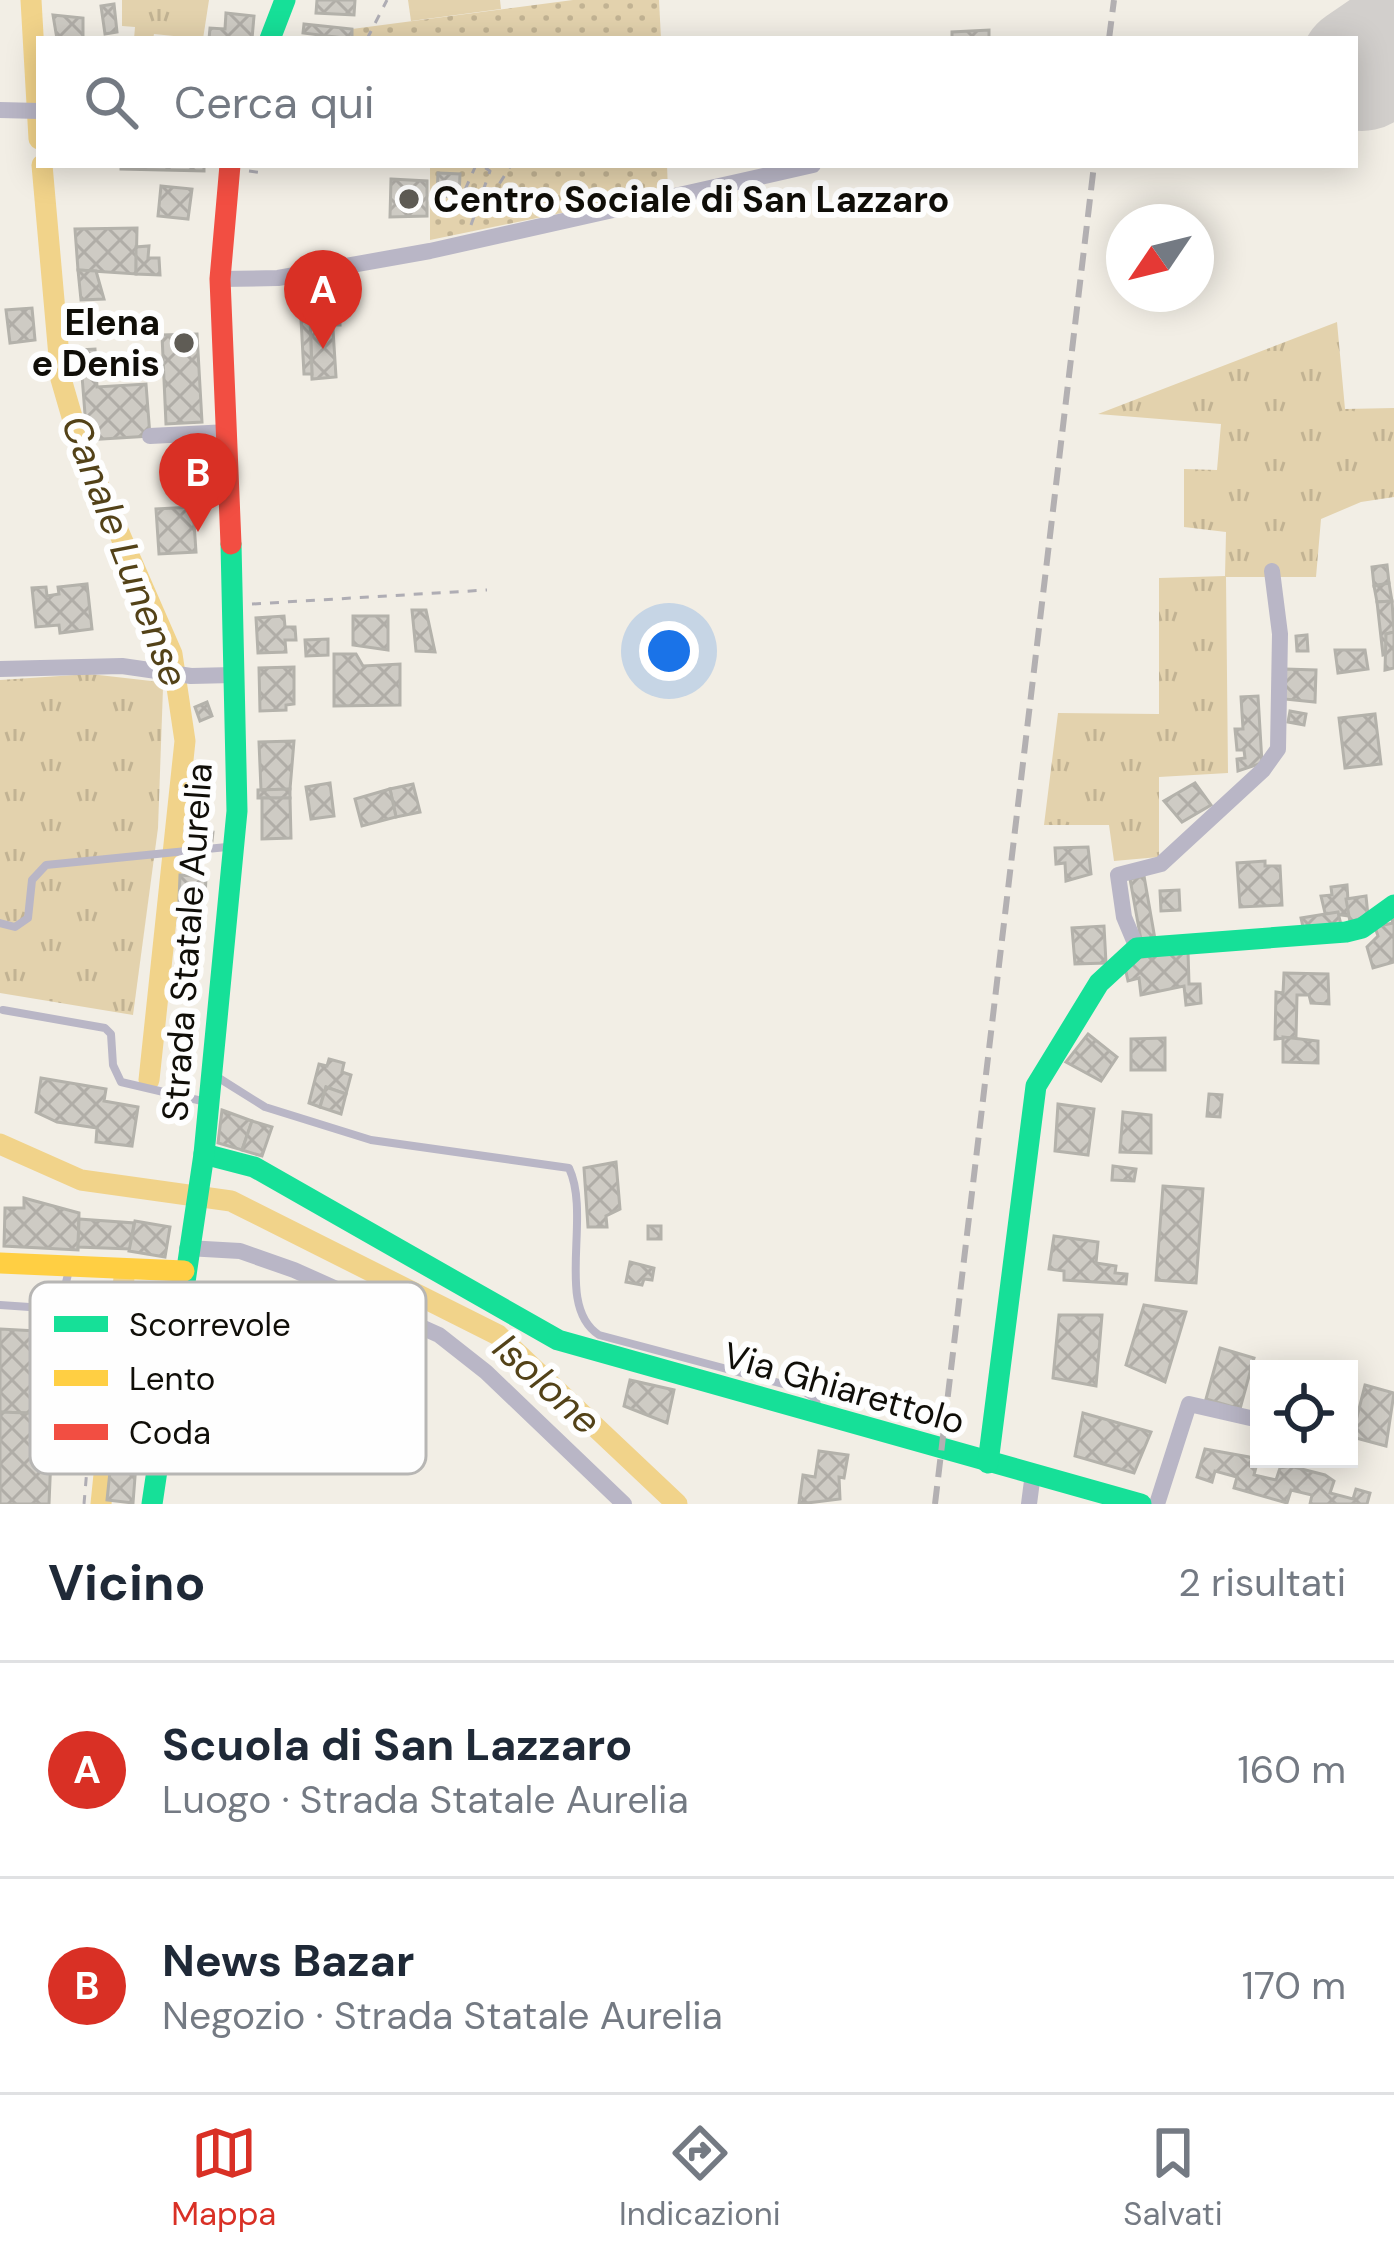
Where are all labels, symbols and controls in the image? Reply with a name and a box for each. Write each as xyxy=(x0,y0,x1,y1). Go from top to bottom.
search box xyxy=(36,36,1358,168)
icon: search xyxy=(78,69,144,135)
text: Cerca qui xyxy=(174,73,375,132)
place label: Centro Sociale di San Lazzaro xyxy=(433,176,950,223)
marker: Centro Sociale di San Lazzaro xyxy=(396,186,422,212)
north arrow xyxy=(1106,204,1214,312)
pin: A xyxy=(284,250,362,349)
place label: Elena e Denis xyxy=(32,299,160,387)
marker: Elena e Denis xyxy=(171,330,197,356)
water label: Canale Lunense xyxy=(50,408,200,694)
pin: B xyxy=(159,433,237,532)
your location xyxy=(639,621,699,681)
street label: Strada Statale Aurelia xyxy=(151,761,223,1123)
legend xyxy=(30,1282,426,1474)
text: Scorrevole xyxy=(129,1303,291,1346)
water label: Isolone xyxy=(482,1322,612,1446)
street label: Via Ghiarettolo xyxy=(718,1331,970,1445)
text: Lento xyxy=(129,1357,215,1400)
map controls xyxy=(1250,1360,1358,1468)
button: locate xyxy=(1250,1360,1358,1468)
text: Coda xyxy=(129,1411,211,1454)
text: Vicino xyxy=(48,1549,206,1616)
text: 2 risultati xyxy=(1178,1557,1346,1608)
text: Scuola di San Lazzaro xyxy=(162,1715,632,1774)
text: A xyxy=(73,1744,101,1795)
text: 160 m xyxy=(1238,1744,1346,1795)
text: Luogo · Strada Statale Aurelia xyxy=(162,1774,689,1825)
text: News Bazar xyxy=(162,1931,414,1990)
text: B xyxy=(75,1960,99,2011)
text: 170 m xyxy=(1242,1960,1346,2011)
text: Negozio · Strada Statale Aurelia xyxy=(162,1990,723,2041)
tab: Mappa xyxy=(171,2120,276,2235)
tab: Indicazioni xyxy=(619,2120,781,2235)
tab: Salvati xyxy=(1123,2120,1223,2235)

